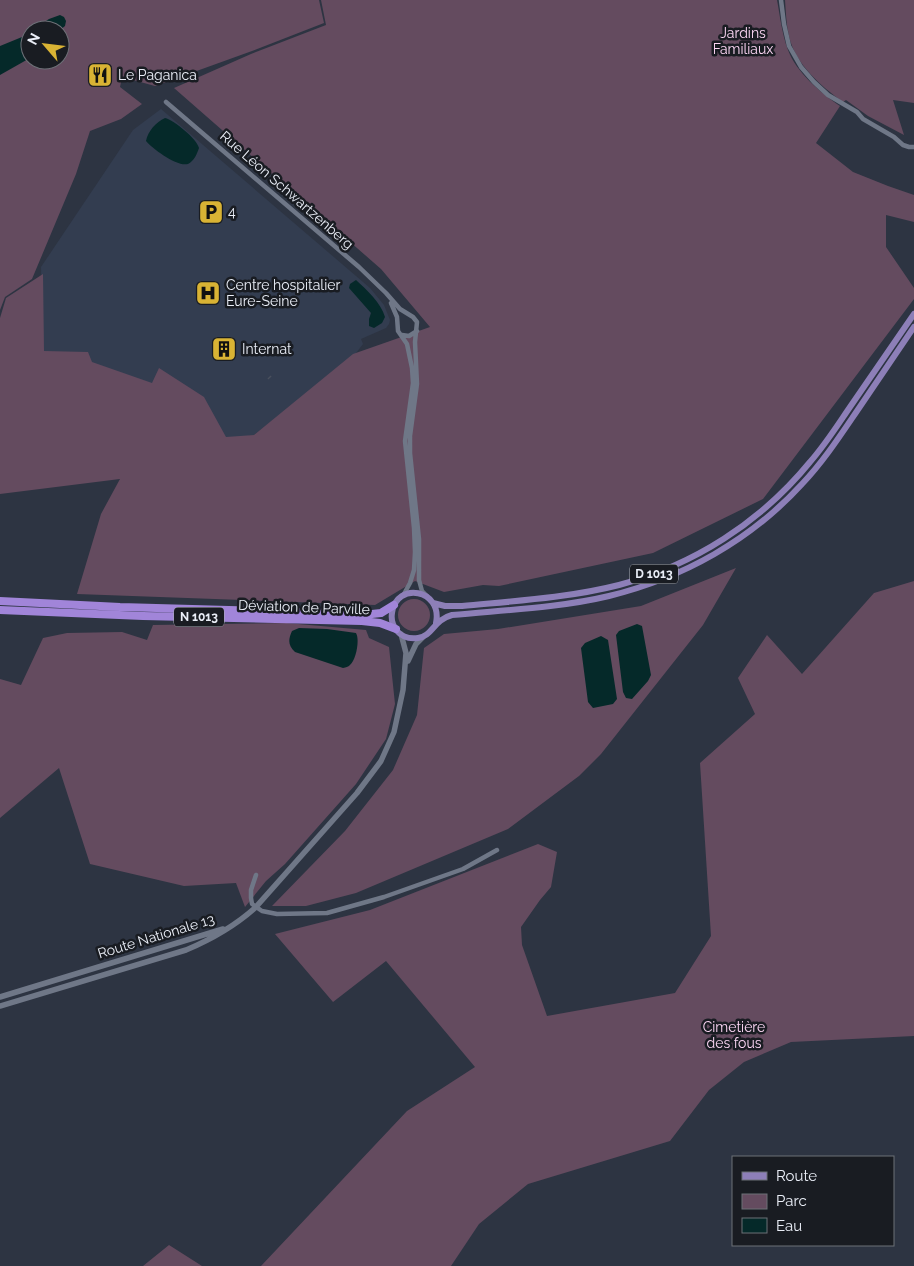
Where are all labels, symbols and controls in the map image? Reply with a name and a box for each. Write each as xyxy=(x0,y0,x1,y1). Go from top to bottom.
north arrow xyxy=(20,20,70,70)
park label: Jardins Familiaux xyxy=(713,25,773,57)
text: N xyxy=(24,30,43,47)
restaurant icon: Le Paganica xyxy=(87,62,113,88)
place label: Le Paganica xyxy=(118,67,197,83)
street label: Rue Léon Schwartzenberg xyxy=(217,128,357,252)
parking icon: 4 xyxy=(198,199,224,225)
place label: 4 xyxy=(228,204,236,220)
place label: Centre hospitalier Eure-Seine xyxy=(226,277,340,309)
hospital icon: Centre hospitalier Eure-Seine xyxy=(195,280,221,306)
building icon: Internat xyxy=(211,336,237,362)
place label: Internat xyxy=(242,341,292,357)
road number: D 1013 xyxy=(630,564,678,584)
street label: Déviation de Parville xyxy=(238,597,370,617)
road number: N 1013 xyxy=(174,608,224,626)
street label: Route Nationale 13 xyxy=(96,911,216,961)
park label: Cimetière des fous xyxy=(703,1019,765,1051)
legend xyxy=(732,1156,894,1246)
text: Route xyxy=(776,1167,817,1185)
text: Parc xyxy=(776,1192,807,1210)
text: Eau xyxy=(776,1217,802,1235)

